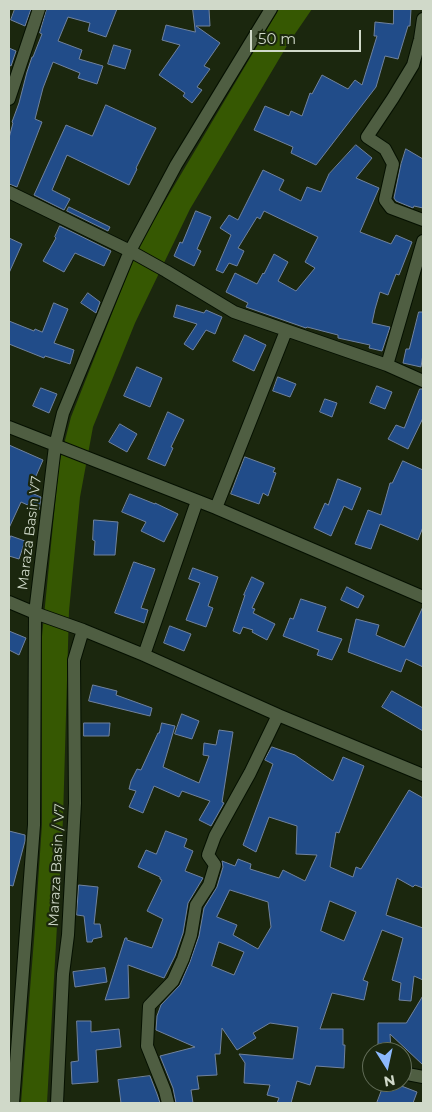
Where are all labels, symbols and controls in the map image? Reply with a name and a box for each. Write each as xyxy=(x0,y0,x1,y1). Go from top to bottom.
scale bar xyxy=(252,20,363,52)
text: 50 m xyxy=(258,29,296,48)
street label: Maraza Basin V7 xyxy=(15,475,45,591)
street label: Maraza Basin / V7 xyxy=(45,803,69,927)
north arrow xyxy=(362,1042,412,1092)
text: N xyxy=(382,1071,397,1091)

